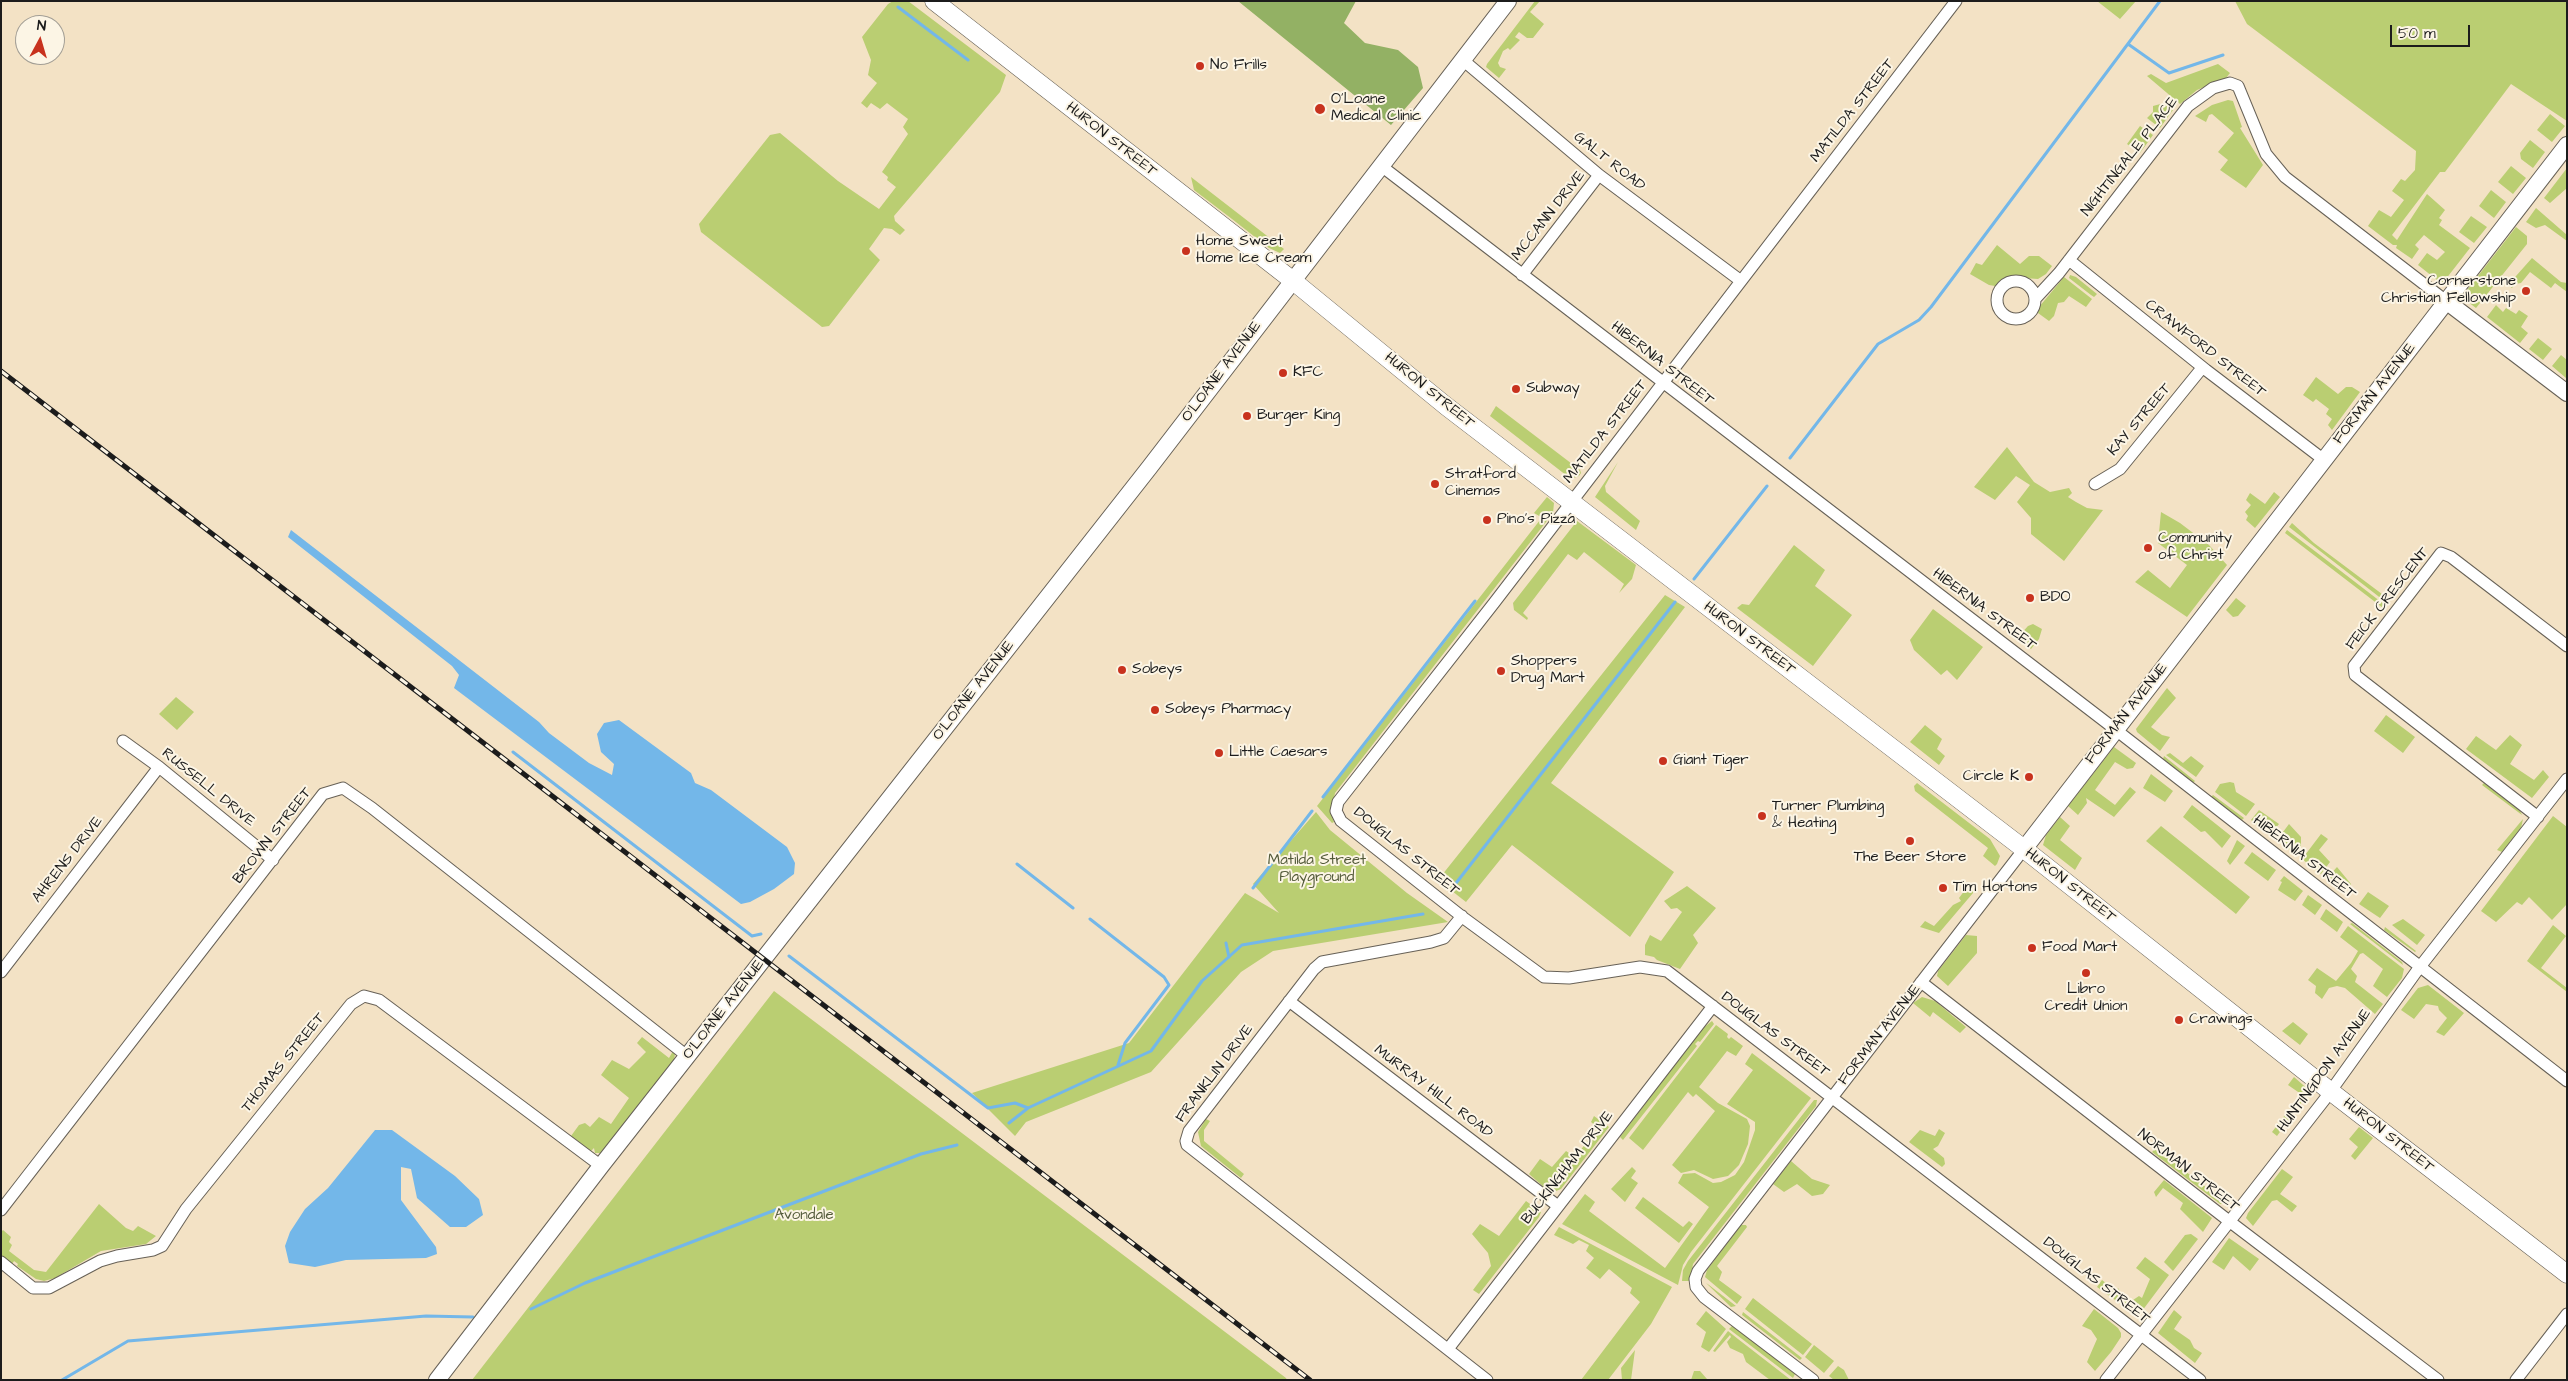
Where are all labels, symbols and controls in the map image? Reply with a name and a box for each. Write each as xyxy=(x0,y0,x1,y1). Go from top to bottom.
north arrow xyxy=(15,15,65,65)
scale bar xyxy=(2393,15,2473,47)
text: N xyxy=(36,16,47,36)
text: 50 m xyxy=(2398,23,2436,44)
street label: MATILDA STREET xyxy=(1807,56,1899,166)
place label: No Frills xyxy=(1210,57,1267,75)
marker: No Frills xyxy=(1194,60,1206,72)
place label: O'Loane Medical Clinic xyxy=(1331,91,1421,126)
street label: NIGHTINGALE PLACE xyxy=(2078,94,2182,220)
street label: HURON STREET xyxy=(1062,99,1160,181)
marker: O'Loane Medical Clinic xyxy=(1313,102,1327,116)
street label: GALT ROAD xyxy=(1570,128,1648,196)
street label: MCCANN DRIVE xyxy=(1508,167,1590,265)
place label: Home Sweet Home Ice Cream xyxy=(1196,233,1312,268)
marker: Home Sweet Home Ice Cream xyxy=(1180,245,1192,257)
place label: Cornerstone Christian Fellowship xyxy=(2381,273,2516,308)
marker: Cornerstone Christian Fellowship xyxy=(2520,285,2532,297)
street label: CRAWFORD STREET xyxy=(2141,296,2269,402)
street label: O'LOANE AVENUE xyxy=(1178,318,1266,426)
street label: HIBERNIA STREET xyxy=(1607,318,1717,410)
street label: FORMAN AVENUE xyxy=(2330,340,2420,448)
street label: HURON STREET xyxy=(1380,349,1478,433)
place label: KFC xyxy=(1293,364,1323,382)
marker: KFC xyxy=(1277,367,1289,379)
street label: MATILDA STREET xyxy=(1560,377,1652,487)
place label: Subway xyxy=(1526,380,1580,398)
street label: KAY STREET xyxy=(2104,380,2176,460)
marker: Subway xyxy=(1510,383,1522,395)
place label: Burger King xyxy=(1257,407,1340,425)
marker: Burger King xyxy=(1241,410,1253,422)
place label: Stratford Cinemas xyxy=(1445,466,1516,501)
marker: Stratford Cinemas xyxy=(1429,478,1441,490)
place label: Pino's Pizza xyxy=(1497,511,1575,529)
marker: Pino's Pizza xyxy=(1481,514,1493,526)
place label: Community of Christ xyxy=(2158,530,2232,565)
marker: Community of Christ xyxy=(2142,542,2154,554)
street label: FEICK CRESCENT xyxy=(2342,544,2434,654)
street label: HIBERNIA STREET xyxy=(1928,565,2040,655)
place label: BDO xyxy=(2040,589,2070,607)
marker: BDO xyxy=(2024,592,2036,604)
street label: HURON STREET xyxy=(1699,599,1799,679)
street label: O'LOANE AVENUE xyxy=(930,638,1018,744)
place label: Shoppers Drug Mart xyxy=(1511,653,1585,688)
street label: FORMAN AVENUE xyxy=(2082,660,2172,768)
place label: Sobeys xyxy=(1132,661,1182,679)
marker: Sobeys xyxy=(1116,664,1128,676)
marker: Shoppers Drug Mart xyxy=(1495,665,1507,677)
place label: Sobeys Pharmacy xyxy=(1165,701,1291,719)
marker: Sobeys Pharmacy xyxy=(1149,704,1161,716)
place label: Little Caesars xyxy=(1229,744,1328,762)
street label: RUSSELL DRIVE xyxy=(158,745,258,831)
marker: Little Caesars xyxy=(1213,747,1225,759)
place label: Giant Tiger xyxy=(1673,752,1749,770)
marker: Giant Tiger xyxy=(1657,755,1669,767)
place label: Circle K xyxy=(1963,768,2019,786)
marker: Circle K xyxy=(2023,771,2035,783)
street label: BROWN STREET xyxy=(230,784,316,888)
place label: Turner Plumbing & Heating xyxy=(1772,798,1884,833)
street label: DOUGLAS STREET xyxy=(1349,804,1463,900)
marker: Turner Plumbing & Heating xyxy=(1756,810,1768,822)
street label: HIBERNIA STREET xyxy=(2249,812,2359,904)
street label: AHRENS DRIVE xyxy=(29,813,107,907)
marker: The Beer Store xyxy=(1904,835,1916,847)
street label: HURON STREET xyxy=(2021,845,2119,927)
place label: The Beer Store xyxy=(1854,849,1966,867)
park label: Matilda Street Playground xyxy=(1268,852,1366,887)
place label: Tim Hortons xyxy=(1953,879,2038,897)
marker: Tim Hortons xyxy=(1937,882,1949,894)
place label: Food Mart xyxy=(2042,939,2117,957)
marker: Food Mart xyxy=(2026,942,2038,954)
street label: O'LOANE AVENUE xyxy=(680,957,768,1063)
marker: Libro Credit Union xyxy=(2080,967,2092,979)
street label: FORMAN AVENUE xyxy=(1835,981,1925,1089)
place label: Libro Credit Union xyxy=(2044,981,2128,1016)
street label: DOUGLAS STREET xyxy=(1717,988,1833,1082)
street label: HUNTINGDON AVENUE xyxy=(2274,1006,2376,1136)
street label: THOMAS STREET xyxy=(238,1010,330,1116)
place label: Crawings xyxy=(2189,1011,2253,1029)
marker: Crawings xyxy=(2173,1014,2185,1026)
street label: FRANKLIN DRIVE xyxy=(1172,1021,1258,1127)
street label: MURRAY HILL ROAD xyxy=(1370,1041,1496,1143)
street label: HURON STREET xyxy=(2339,1095,2437,1177)
street label: BUCKINGHAM DRIVE xyxy=(1518,1108,1618,1228)
street label: NORMAN STREET xyxy=(2133,1126,2243,1216)
park label: Avondale xyxy=(774,1207,834,1225)
street label: DOUGLAS STREET xyxy=(2039,1234,2153,1328)

